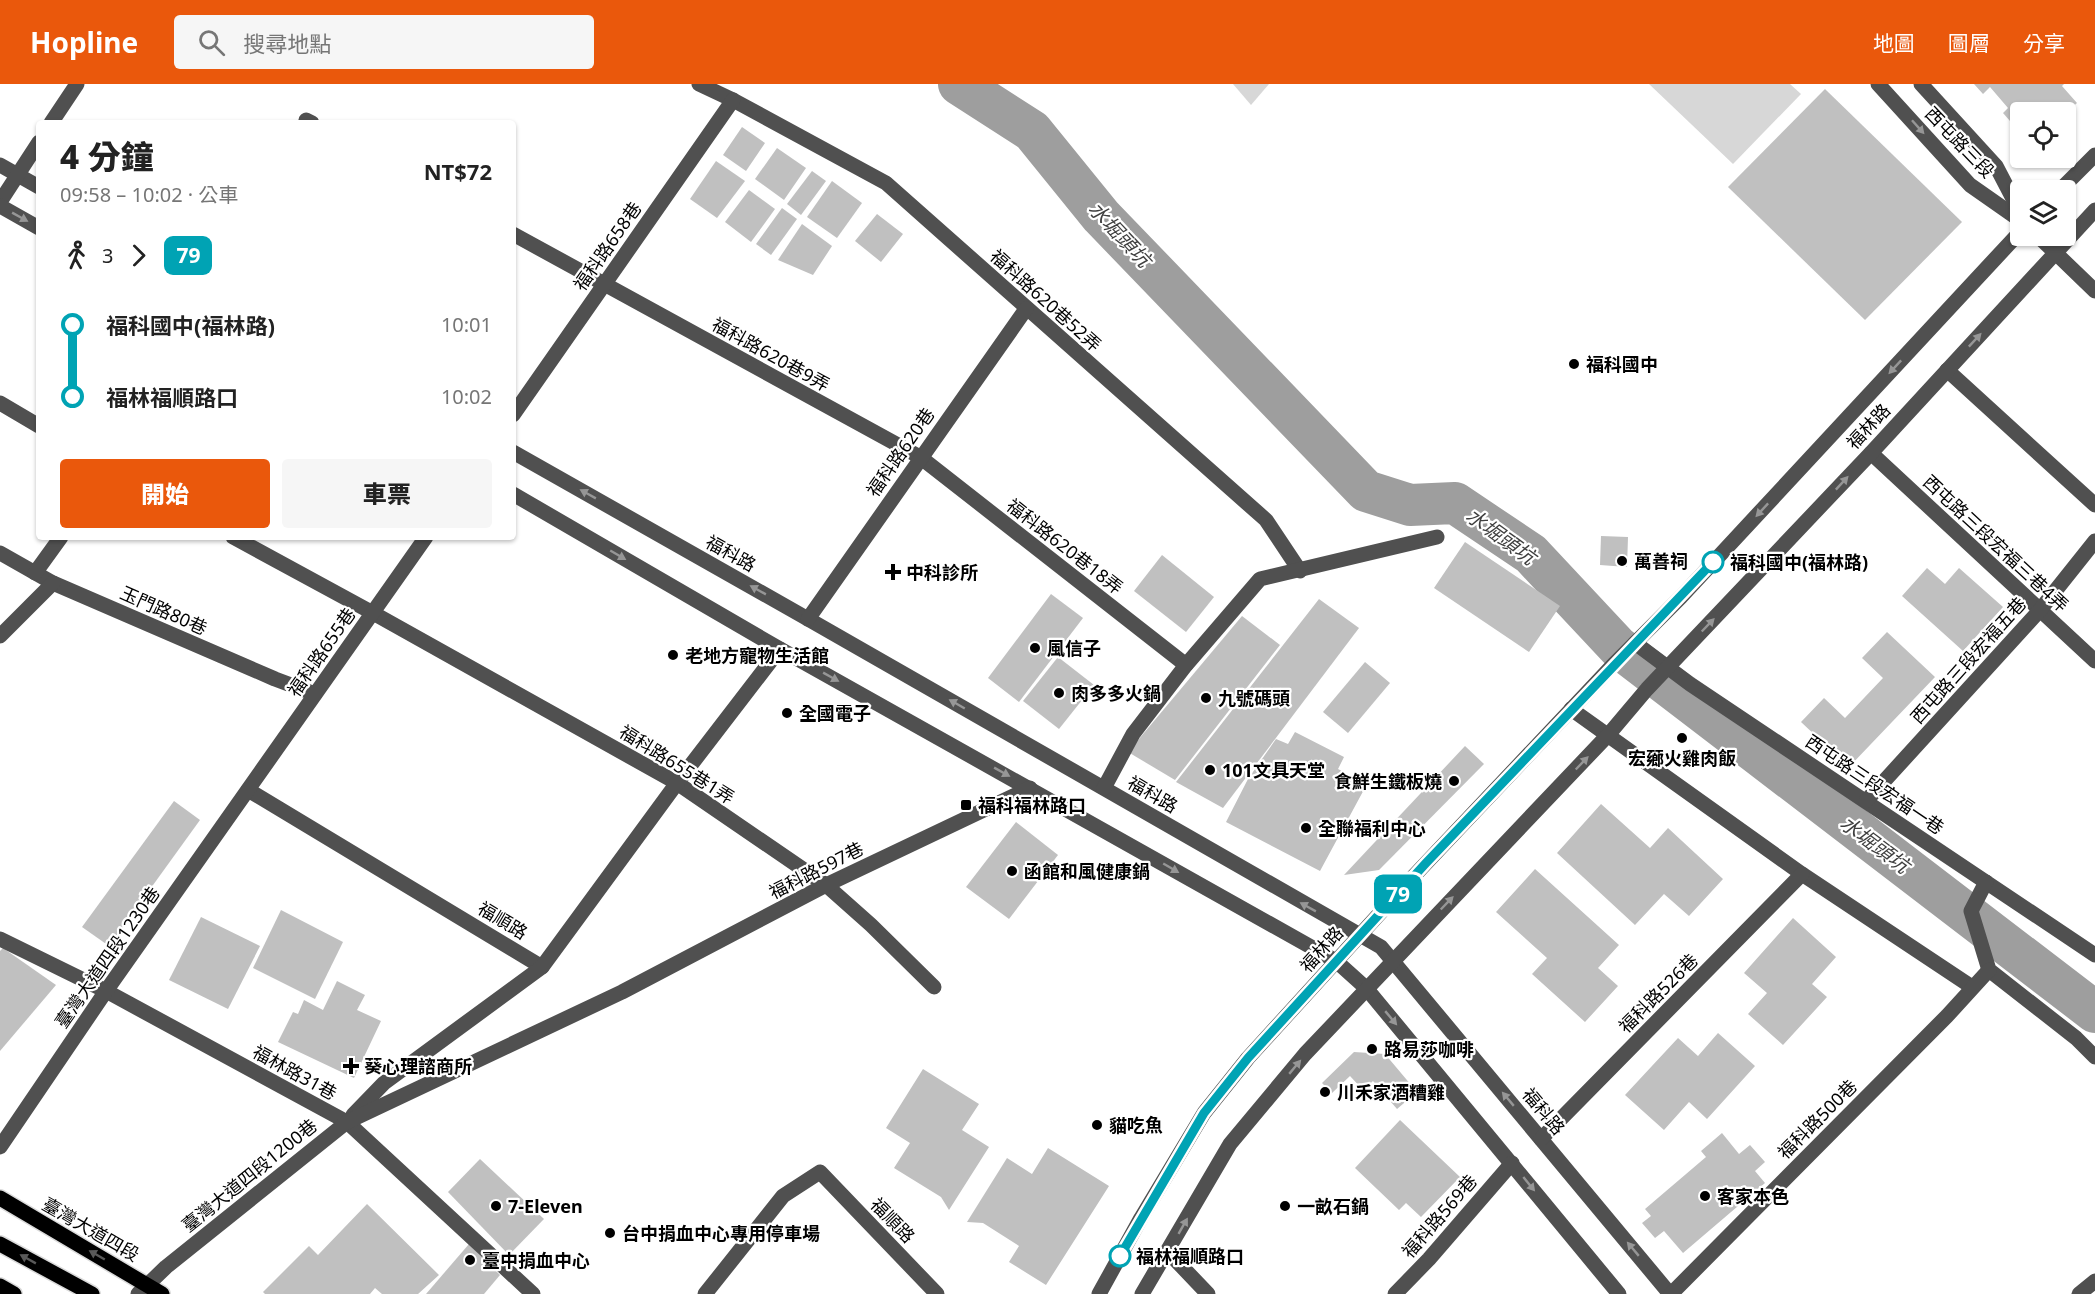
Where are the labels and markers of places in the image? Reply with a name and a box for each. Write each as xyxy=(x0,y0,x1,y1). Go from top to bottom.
place label: 福科國中 xyxy=(1586,352,1658,376)
marker: 福科國中 xyxy=(1567,357,1581,371)
place label: 萬善祠 xyxy=(1634,549,1688,573)
place label: 福科國中(福林路) xyxy=(1730,550,1868,574)
marker: 福科國中(福林路) xyxy=(1702,551,1724,573)
marker: 萬善祠 xyxy=(1615,554,1629,568)
place label: 中科診所 xyxy=(906,560,978,584)
marker: 中科診所 xyxy=(884,563,902,581)
place label: 風信子 xyxy=(1047,636,1101,660)
marker: 風信子 xyxy=(1028,641,1042,655)
place label: 老地方寵物生活館 xyxy=(685,643,829,667)
marker: 老地方寵物生活館 xyxy=(666,648,680,662)
place label: 肉多多火鍋 xyxy=(1071,681,1161,705)
marker: 肉多多火鍋 xyxy=(1052,686,1066,700)
place label: 九號碼頭 xyxy=(1218,686,1290,710)
marker: 九號碼頭 xyxy=(1199,691,1213,705)
place label: 全國電子 xyxy=(799,701,871,725)
marker: 全國電子 xyxy=(780,706,794,720)
marker: 宏薌火雞肉飯 xyxy=(1675,731,1689,745)
place label: 宏薌火雞肉飯 xyxy=(1628,746,1736,770)
place label: 101文具天堂 xyxy=(1222,758,1325,782)
marker: 101文具天堂 xyxy=(1203,763,1217,777)
place label: 食鮮生鐵板燒 xyxy=(1334,769,1442,793)
marker: 食鮮生鐵板燒 xyxy=(1447,774,1461,788)
place label: 福科福林路口 xyxy=(978,793,1086,817)
marker: 福科福林路口 xyxy=(959,798,973,812)
place label: 全聯福利中心 xyxy=(1318,816,1426,840)
marker: 全聯福利中心 xyxy=(1299,821,1313,835)
place label: 函館和風健康鍋 xyxy=(1024,859,1150,883)
marker: 函館和風健康鍋 xyxy=(1005,864,1019,878)
place label: 路易莎咖啡 xyxy=(1384,1037,1474,1061)
marker: 路易莎咖啡 xyxy=(1365,1042,1379,1056)
place label: 葵心理諮商所 xyxy=(364,1054,472,1078)
marker: 葵心理諮商所 xyxy=(342,1057,360,1075)
place label: 川禾家酒糟雞 xyxy=(1337,1080,1445,1104)
marker: 川禾家酒糟雞 xyxy=(1318,1085,1332,1099)
place label: 貓吃魚 xyxy=(1109,1113,1163,1137)
marker: 貓吃魚 xyxy=(1090,1118,1104,1132)
place label: 客家本色 xyxy=(1717,1184,1789,1208)
marker: 客家本色 xyxy=(1698,1189,1712,1203)
place label: 7-Eleven xyxy=(508,1194,583,1218)
place label: 一畝石鍋 xyxy=(1297,1194,1369,1218)
marker: 7-Eleven xyxy=(489,1199,503,1213)
marker: 一畝石鍋 xyxy=(1278,1199,1292,1213)
place label: 台中捐血中心專用停車場 xyxy=(622,1221,820,1245)
marker: 台中捐血中心專用停車場 xyxy=(603,1226,617,1240)
place label: 福林福順路口 xyxy=(1136,1244,1244,1268)
marker: 福林福順路口 xyxy=(1109,1245,1131,1267)
place label: 臺中捐血中心 xyxy=(482,1248,590,1272)
marker: 臺中捐血中心 xyxy=(463,1253,477,1267)

